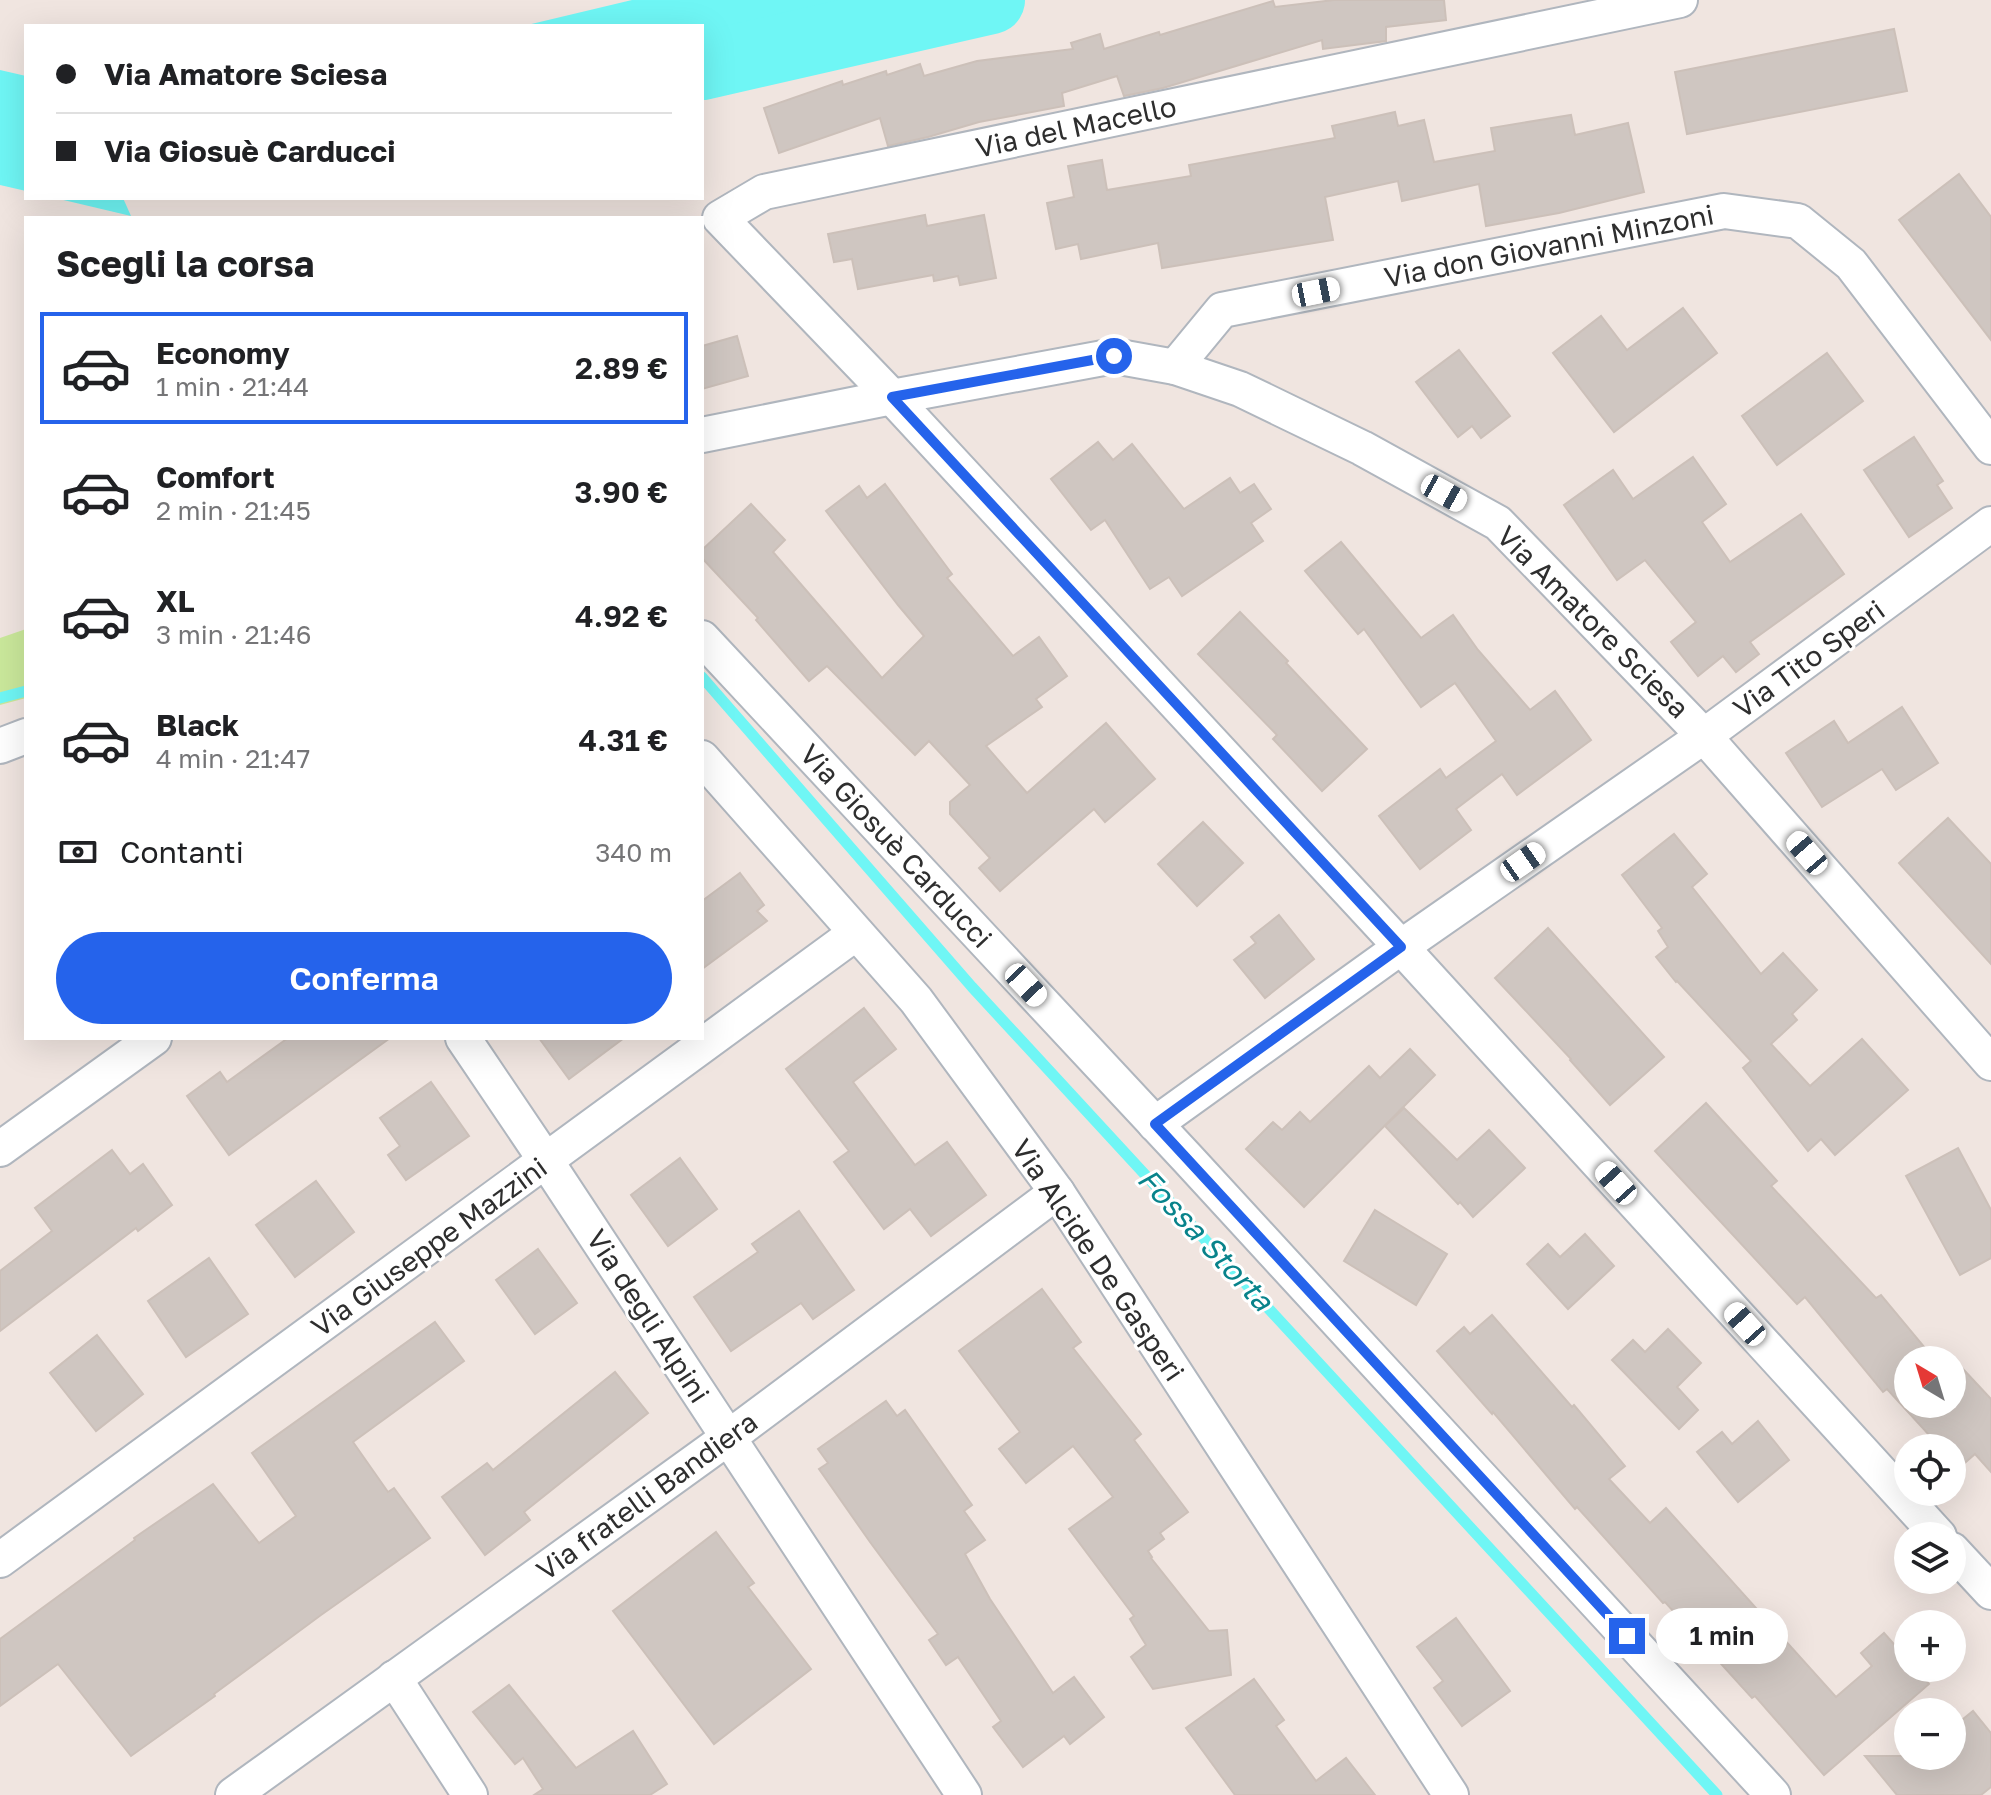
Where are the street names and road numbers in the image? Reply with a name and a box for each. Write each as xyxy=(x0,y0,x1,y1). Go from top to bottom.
street label: Via del Macello xyxy=(973,89,1179,164)
street label: Via don Giovanni Minzoni xyxy=(1381,197,1716,294)
street label: Via Amatore Sciesa xyxy=(1491,519,1696,724)
street label: Via Tito Speri xyxy=(1727,593,1891,724)
street label: Via Giosuè Carducci xyxy=(794,737,999,954)
street label: Via Alcide De Gasperi xyxy=(1005,1133,1192,1387)
street label: Via Giuseppe Mazzini xyxy=(305,1150,553,1343)
street label: Via degli Alpini xyxy=(580,1223,717,1409)
street label: Via fratelli Bandiera xyxy=(530,1404,763,1587)

